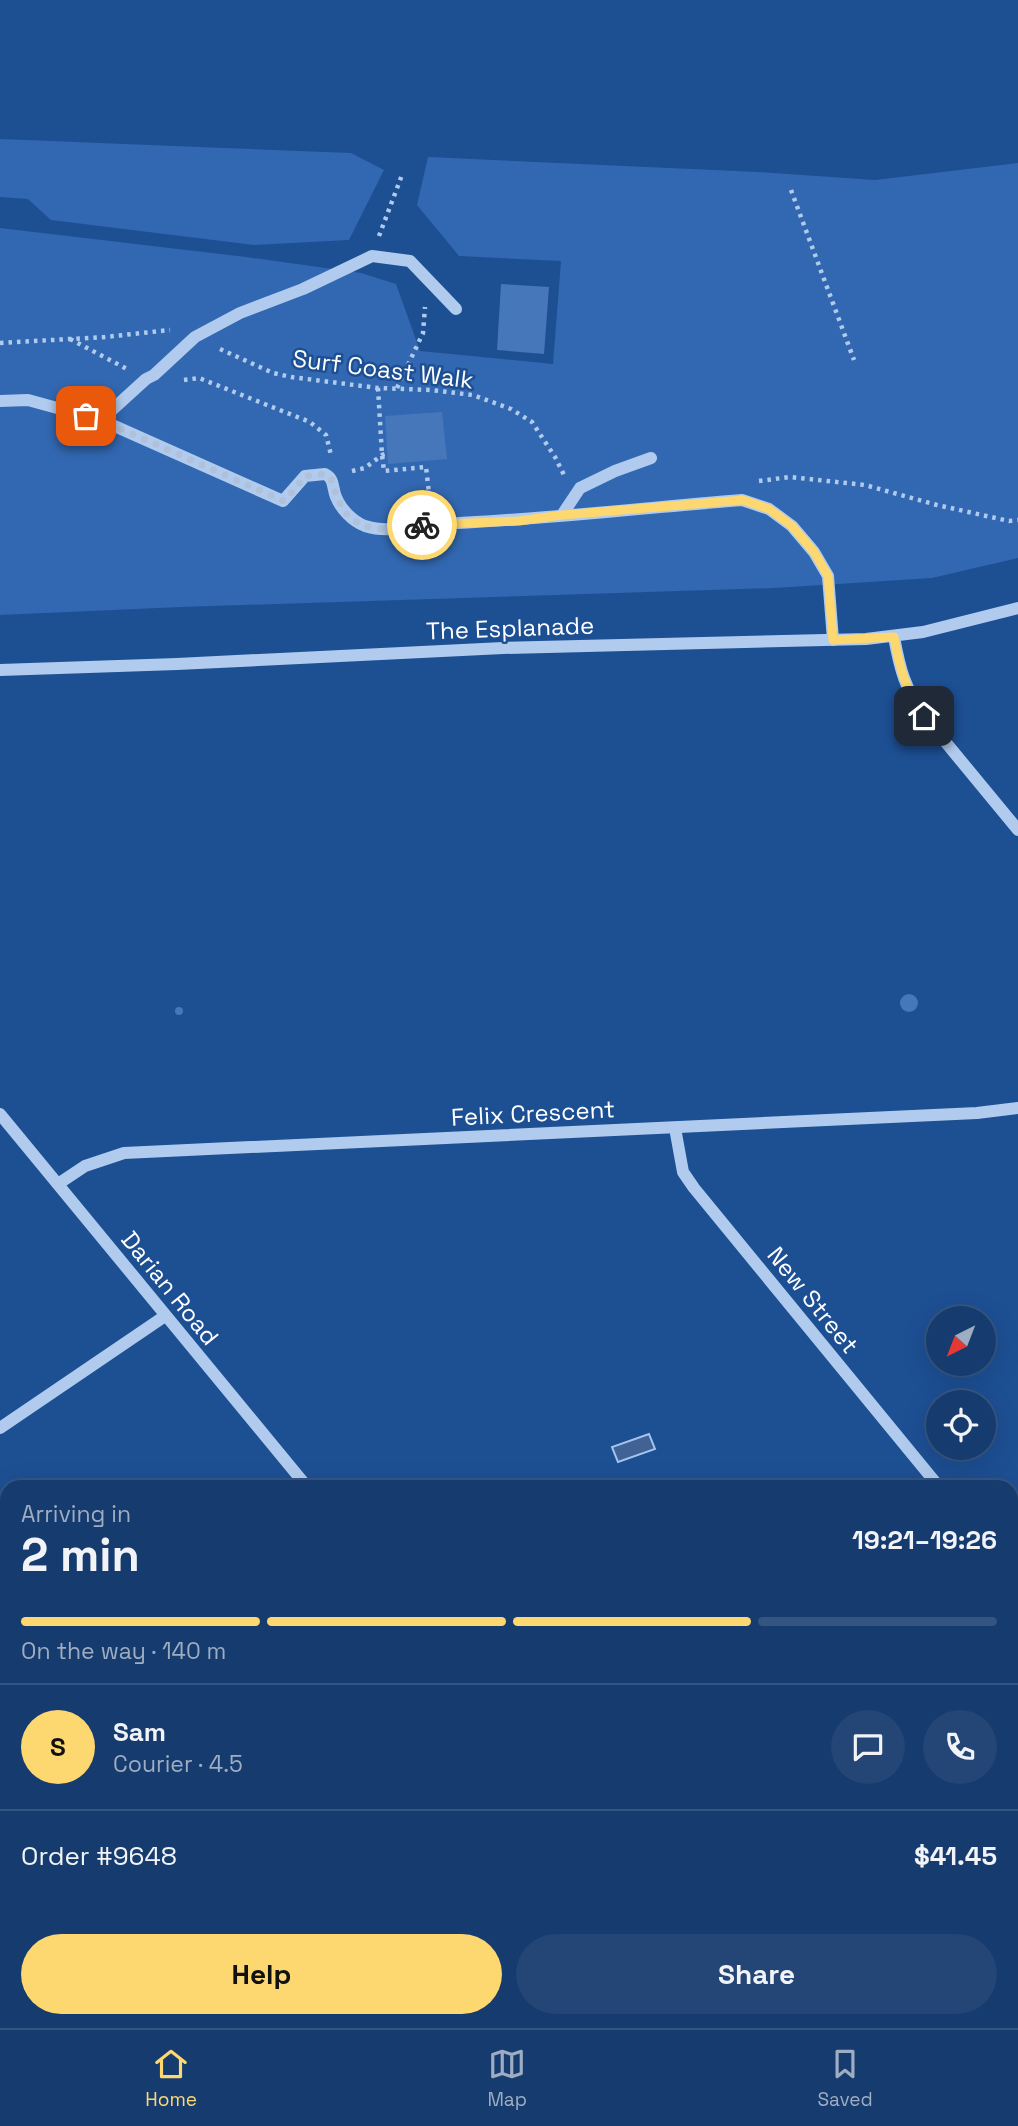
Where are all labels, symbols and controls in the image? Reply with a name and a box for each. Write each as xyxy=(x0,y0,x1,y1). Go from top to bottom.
street label: Surf Coast Walk xyxy=(291,343,475,395)
pin xyxy=(56,386,116,446)
icon: bag xyxy=(67,397,105,435)
courier xyxy=(387,490,457,560)
icon: bike xyxy=(403,506,441,544)
street label: The Esplanade xyxy=(425,610,595,646)
pin xyxy=(894,686,954,746)
icon: home xyxy=(905,697,943,735)
street label: Felix Crescent xyxy=(450,1093,616,1133)
street label: Darian Road xyxy=(114,1225,226,1351)
street label: New Street xyxy=(760,1240,866,1360)
north arrow xyxy=(926,1306,996,1376)
map controls xyxy=(926,1306,996,1460)
button: locate xyxy=(926,1390,996,1460)
text: Arriving in xyxy=(21,1499,131,1529)
text: 19:21–19:26 xyxy=(852,1523,997,1557)
text: 2 min xyxy=(21,1526,140,1584)
text: On the way · 140 m xyxy=(21,1636,226,1666)
button: chat xyxy=(831,1710,905,1784)
button: phone xyxy=(923,1710,997,1784)
text: Sam xyxy=(113,1715,166,1749)
text: S xyxy=(50,1730,66,1764)
text: Courier · 4.5 xyxy=(113,1749,243,1779)
text: Order #9648 xyxy=(21,1839,177,1873)
text: $41.45 xyxy=(914,1839,997,1873)
button: Help xyxy=(21,1934,502,2014)
button: Share xyxy=(516,1934,997,2014)
tab: Home xyxy=(145,2045,197,2112)
tab: Map xyxy=(487,2045,527,2112)
tab: Saved xyxy=(817,2045,873,2112)

